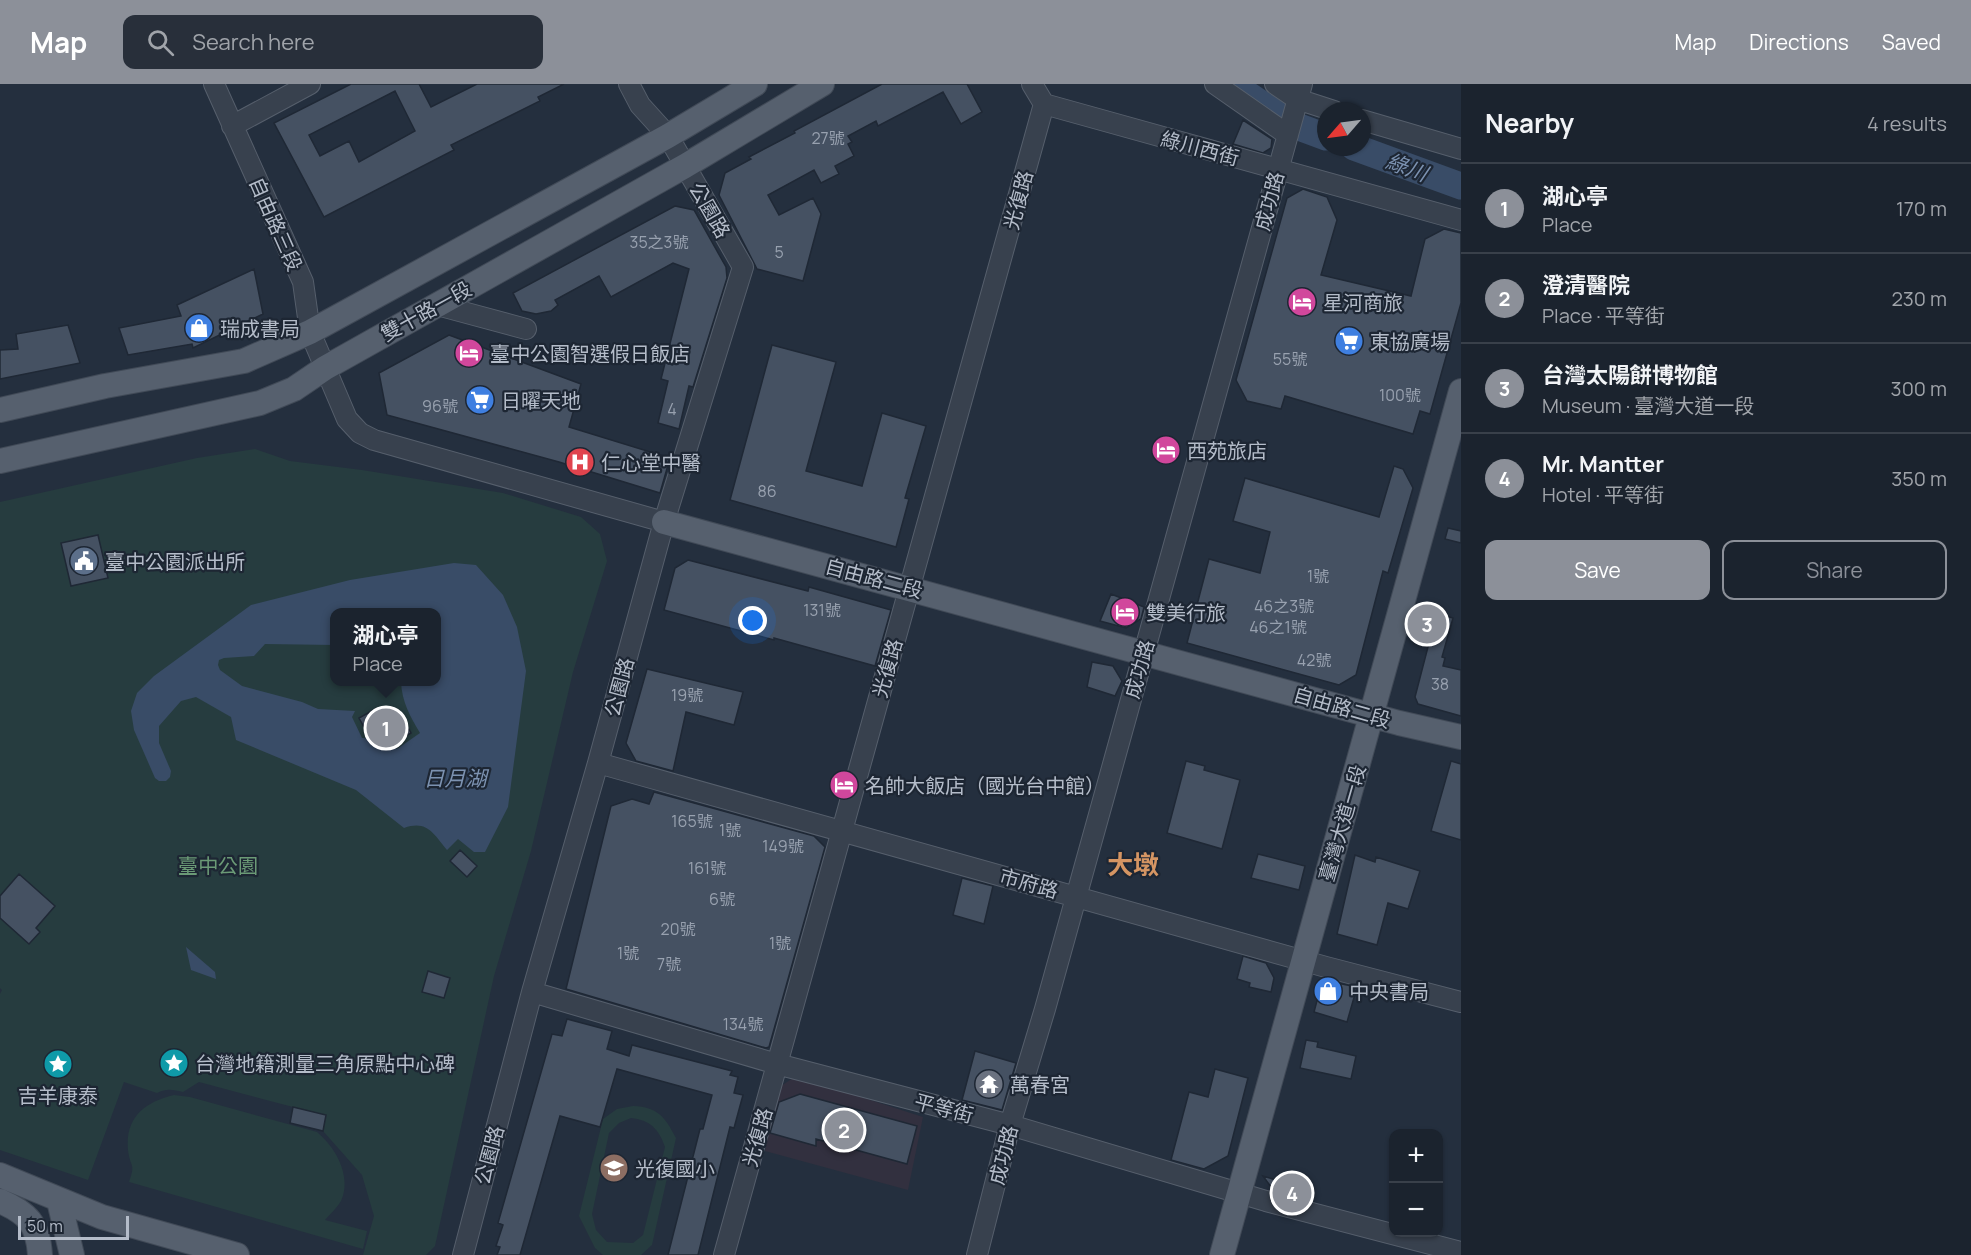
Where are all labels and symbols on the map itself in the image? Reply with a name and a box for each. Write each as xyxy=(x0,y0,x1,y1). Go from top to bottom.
north arrow xyxy=(1317,102,1371,156)
street label: 綠川西街 xyxy=(1158,125,1242,171)
house number: 27號 xyxy=(811,127,845,149)
water label: 綠川 xyxy=(1382,147,1433,188)
street label: 光復路 xyxy=(997,168,1039,232)
street label: 成功路 xyxy=(1248,169,1290,233)
street label: 自由路三段 xyxy=(243,173,309,275)
street label: 公園路 xyxy=(683,177,737,243)
house number: 35之3號 xyxy=(630,231,688,253)
house number: 5 xyxy=(774,241,784,263)
street label: 雙十路一段 xyxy=(376,275,476,347)
hotel icon: 星河商旅 xyxy=(1286,286,1318,318)
place label: 星河商旅 xyxy=(1323,289,1403,316)
shop icon: 瑞成書局 xyxy=(183,312,215,344)
place label: 瑞成書局 xyxy=(220,315,300,342)
supermarket icon: 東協廣場 xyxy=(1333,325,1365,357)
place label: 東協廣場 xyxy=(1370,328,1450,355)
hotel icon: 臺中公園智選假日飯店 xyxy=(453,337,485,369)
place label: 臺中公園智選假日飯店 xyxy=(490,340,690,367)
house number: 55號 xyxy=(1273,348,1307,370)
supermarket icon: 日曜天地 xyxy=(464,384,496,416)
house number: 100號 xyxy=(1379,384,1421,406)
place label: 日曜天地 xyxy=(501,387,581,414)
house number: 96號 xyxy=(422,395,458,417)
house number: 4 xyxy=(667,398,677,420)
hotel icon: 西苑旅店 xyxy=(1150,434,1182,466)
place label: 西苑旅店 xyxy=(1187,437,1267,464)
hospital icon: 仁心堂中醫 xyxy=(564,446,596,478)
place label: 仁心堂中醫 xyxy=(601,449,701,476)
house number: 86 xyxy=(757,480,777,502)
public building icon: 臺中公園派出所 xyxy=(68,545,100,577)
place label: 臺中公園派出所 xyxy=(105,548,245,575)
street label: 自由路二段 xyxy=(822,552,926,604)
house number: 1號 xyxy=(1307,565,1329,587)
house number: 46之3號 xyxy=(1254,595,1314,617)
hotel icon: 雙美行旅 xyxy=(1109,596,1141,628)
house number: 131號 xyxy=(803,599,841,621)
place label: 雙美行旅 xyxy=(1146,599,1226,626)
pin: 3 xyxy=(1408,602,1446,646)
your location xyxy=(738,606,767,635)
house number: 46之1號 xyxy=(1249,616,1307,638)
street label: 光復路 xyxy=(866,635,908,701)
street label: 成功路 xyxy=(1118,636,1160,702)
house number: 42號 xyxy=(1297,649,1331,671)
street label: 公園路 xyxy=(598,655,640,719)
house number: 38 xyxy=(1431,673,1449,695)
street label: 自由路二段 xyxy=(1290,680,1394,734)
house number: 19號 xyxy=(671,684,703,706)
pin: 1 xyxy=(366,706,406,750)
street label: 臺灣大道一段 xyxy=(1312,762,1372,884)
water label: 日月湖 xyxy=(424,764,489,792)
hotel icon: 名帥大飯店（國光台中館） xyxy=(828,769,860,801)
place label: 名帥大飯店（國光台中館） xyxy=(865,772,1105,799)
house number: 165號 xyxy=(671,810,713,832)
house number: 1號 xyxy=(719,819,741,841)
house number: 149號 xyxy=(762,835,804,857)
district label: 大墩 xyxy=(1107,846,1159,882)
park label: 臺中公園 xyxy=(178,852,258,879)
house number: 161號 xyxy=(688,857,726,879)
street label: 市府路 xyxy=(996,862,1062,904)
house number: 6號 xyxy=(709,888,735,910)
house number: 20號 xyxy=(661,918,695,940)
house number: 1號 xyxy=(769,932,791,954)
house number: 1號 xyxy=(617,942,639,964)
house number: 7號 xyxy=(657,953,681,975)
shop icon: 中央書局 xyxy=(1312,975,1344,1007)
place label: 中央書局 xyxy=(1349,978,1429,1005)
house number: 134號 xyxy=(723,1013,763,1035)
place icon: 台灣地籍測量三角原點中心碑 xyxy=(158,1047,190,1079)
place icon: 吉羊康泰 xyxy=(42,1048,74,1080)
place label: 台灣地籍測量三角原點中心碑 xyxy=(195,1050,455,1077)
temple icon: 萬春宮 xyxy=(973,1068,1005,1100)
place label: 萬春宮 xyxy=(1010,1071,1070,1098)
place label: 吉羊康泰 xyxy=(18,1082,98,1109)
street label: 平等街 xyxy=(912,1087,976,1129)
street label: 光復路 xyxy=(736,1104,778,1170)
pin: 2 xyxy=(824,1108,864,1152)
street label: 公園路 xyxy=(468,1123,510,1187)
street label: 成功路 xyxy=(983,1123,1023,1187)
school or university icon: 光復國小 xyxy=(598,1152,630,1184)
place label: 光復國小 xyxy=(635,1155,715,1182)
pin: 4 xyxy=(1272,1170,1312,1216)
scale bar xyxy=(18,1213,129,1240)

